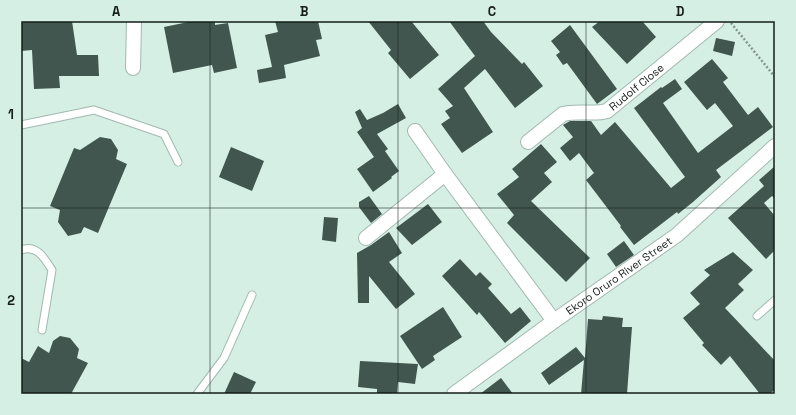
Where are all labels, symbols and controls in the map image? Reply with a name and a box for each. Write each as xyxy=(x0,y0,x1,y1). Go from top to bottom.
text: A xyxy=(112,3,121,20)
text: B xyxy=(300,3,309,20)
text: C xyxy=(488,3,496,20)
text: D xyxy=(676,3,685,20)
street label: Rudolf Close xyxy=(606,60,667,114)
text: 1 xyxy=(8,106,14,123)
street label: Ekoro Oruro River Street xyxy=(563,234,675,318)
text: 2 xyxy=(7,292,15,309)

